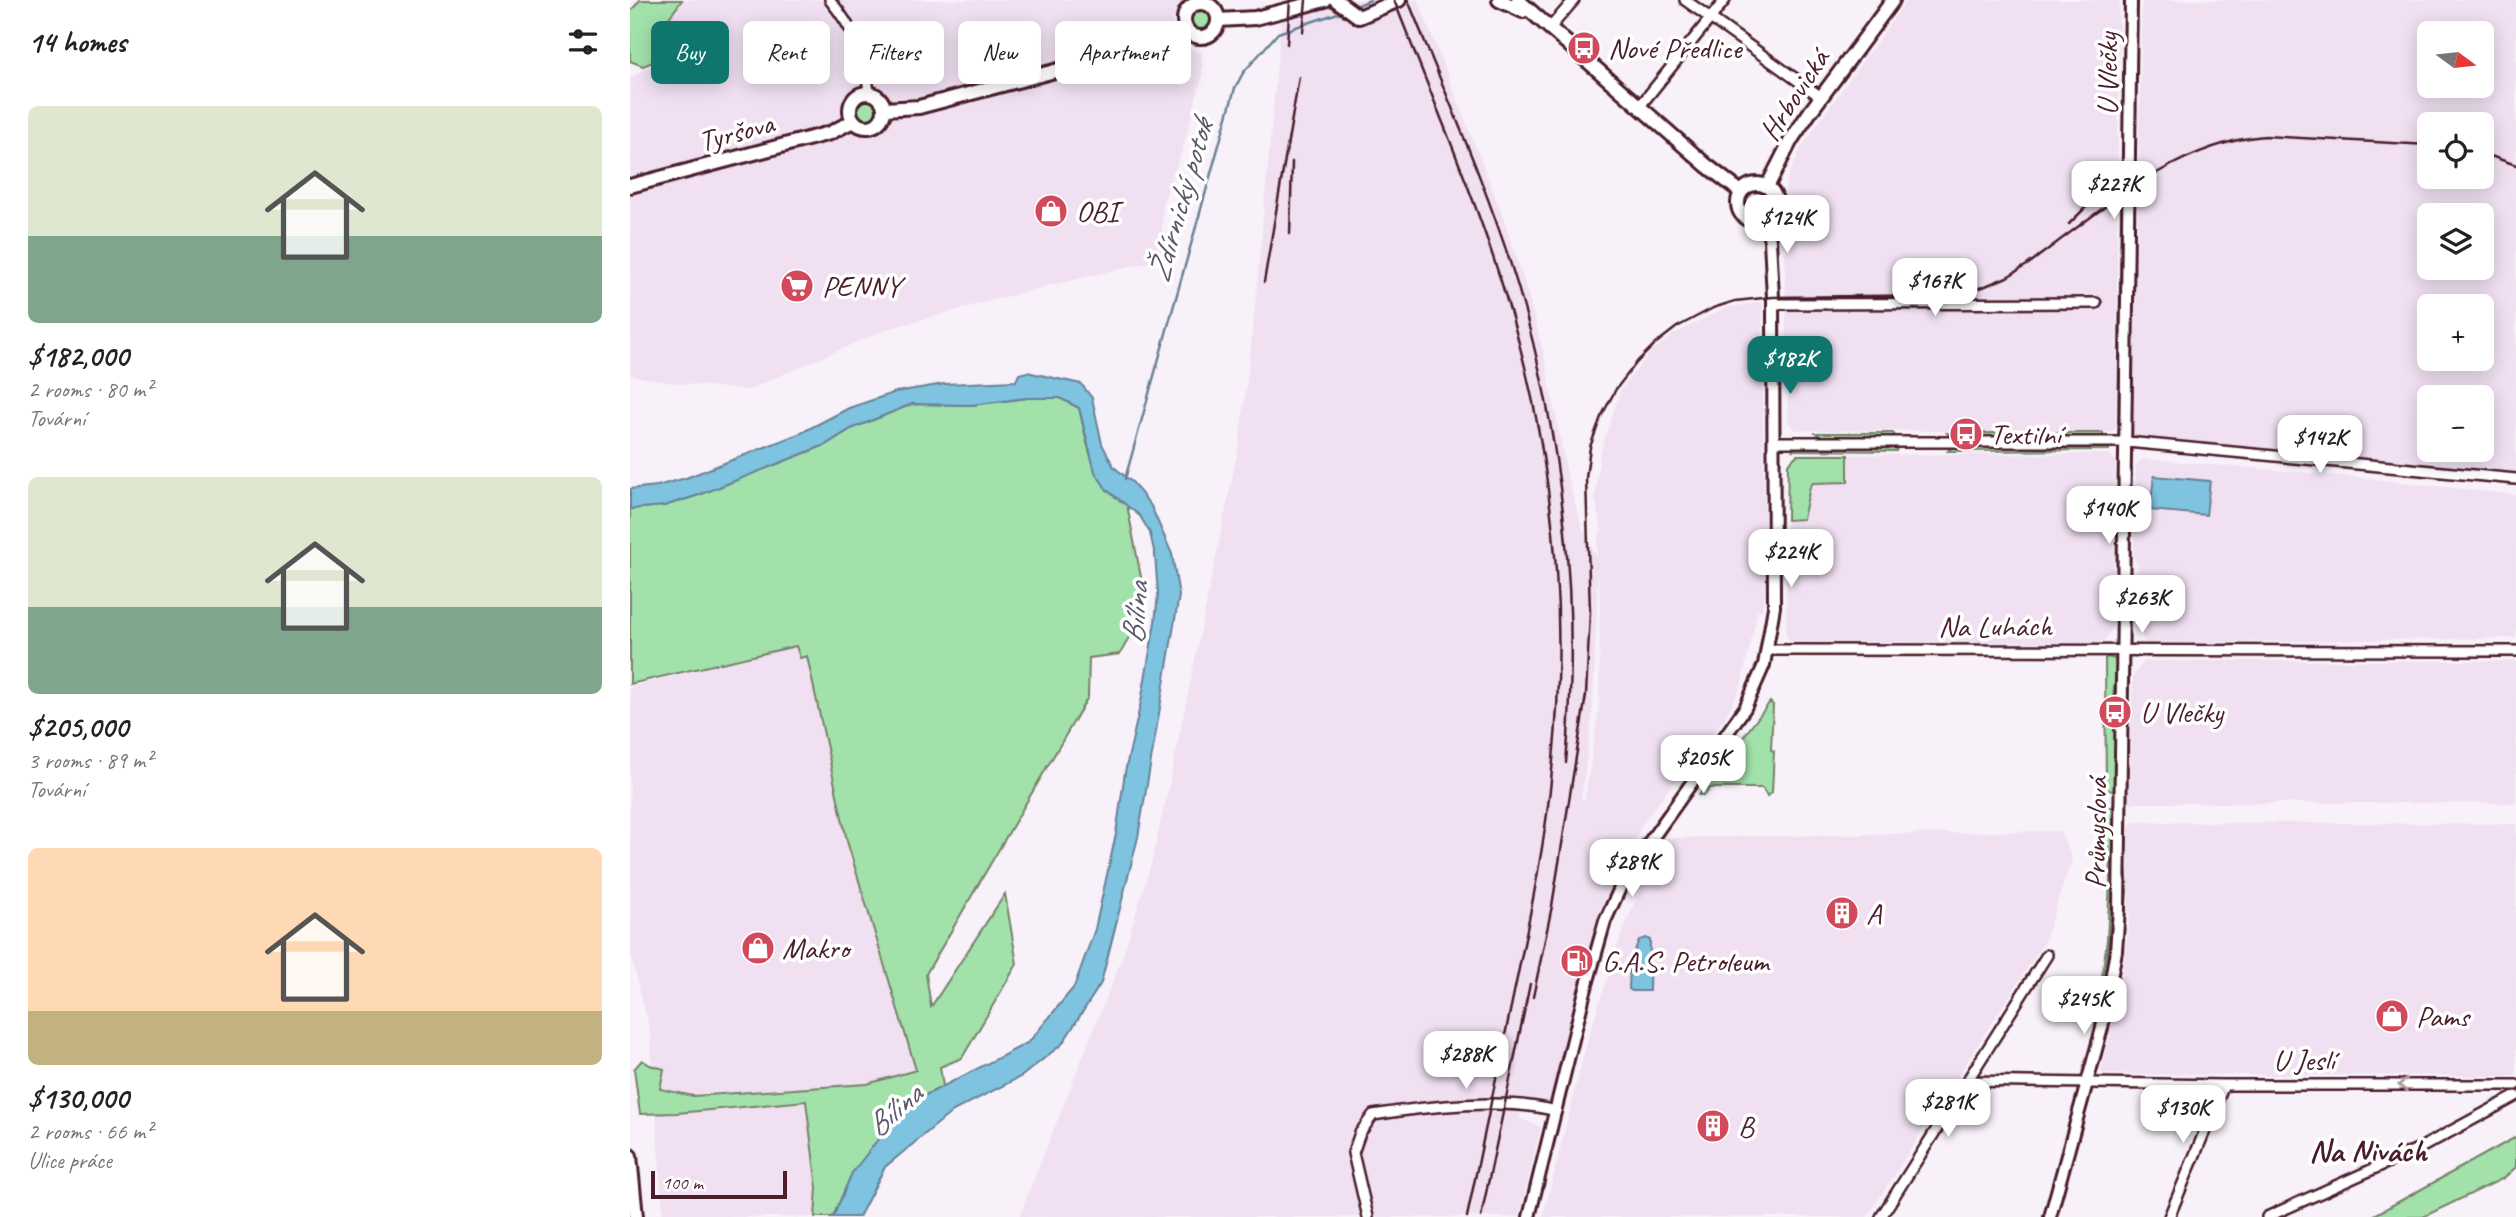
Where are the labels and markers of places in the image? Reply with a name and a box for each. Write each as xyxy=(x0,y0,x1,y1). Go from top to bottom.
bus stop icon: Nové Předlice xyxy=(1565,29,1603,67)
place label: Nové Předlice xyxy=(1608,29,1744,67)
pin: $227K xyxy=(2065,162,2163,221)
shop icon: OBI xyxy=(1032,192,1070,230)
place label: OBI xyxy=(1076,192,1124,230)
pin: $124K xyxy=(1738,196,1836,255)
pin: $167K xyxy=(1886,258,1984,318)
supermarket icon: PENNY xyxy=(778,267,816,305)
place label: PENNY xyxy=(822,267,906,305)
pin: $182K xyxy=(1741,336,1839,396)
bus stop icon: Textilní xyxy=(1947,415,1985,453)
place label: Textilní xyxy=(1990,415,2067,453)
pin: $142K xyxy=(2271,416,2369,475)
pin: $140K xyxy=(2060,486,2158,546)
pin: $224K xyxy=(1742,530,1840,589)
pin: $263K xyxy=(2093,576,2191,635)
bus stop icon: U Vlečky xyxy=(2096,693,2134,731)
place label: U Vlečky xyxy=(2140,693,2225,731)
pin: $205K xyxy=(1654,736,1752,795)
pin: $289K xyxy=(1583,839,1681,899)
building icon: A xyxy=(1823,894,1861,932)
place label: A xyxy=(1866,894,1883,932)
shop icon: Makro xyxy=(739,929,777,967)
place label: Makro xyxy=(782,929,852,967)
fuel station icon: G.A.S. Petroleum xyxy=(1558,942,1596,980)
place label: G.A.S. Petroleum xyxy=(1602,942,1771,980)
pin: $245K xyxy=(2035,976,2133,1036)
shop icon: Pams xyxy=(2373,997,2411,1035)
place label: Pams xyxy=(2416,997,2472,1035)
pin: $288K xyxy=(1417,1032,1515,1091)
pin: $281K xyxy=(1899,1080,1997,1139)
pin: $130K xyxy=(2134,1086,2232,1145)
building icon: B xyxy=(1694,1107,1732,1145)
place label: B xyxy=(1738,1107,1756,1145)

